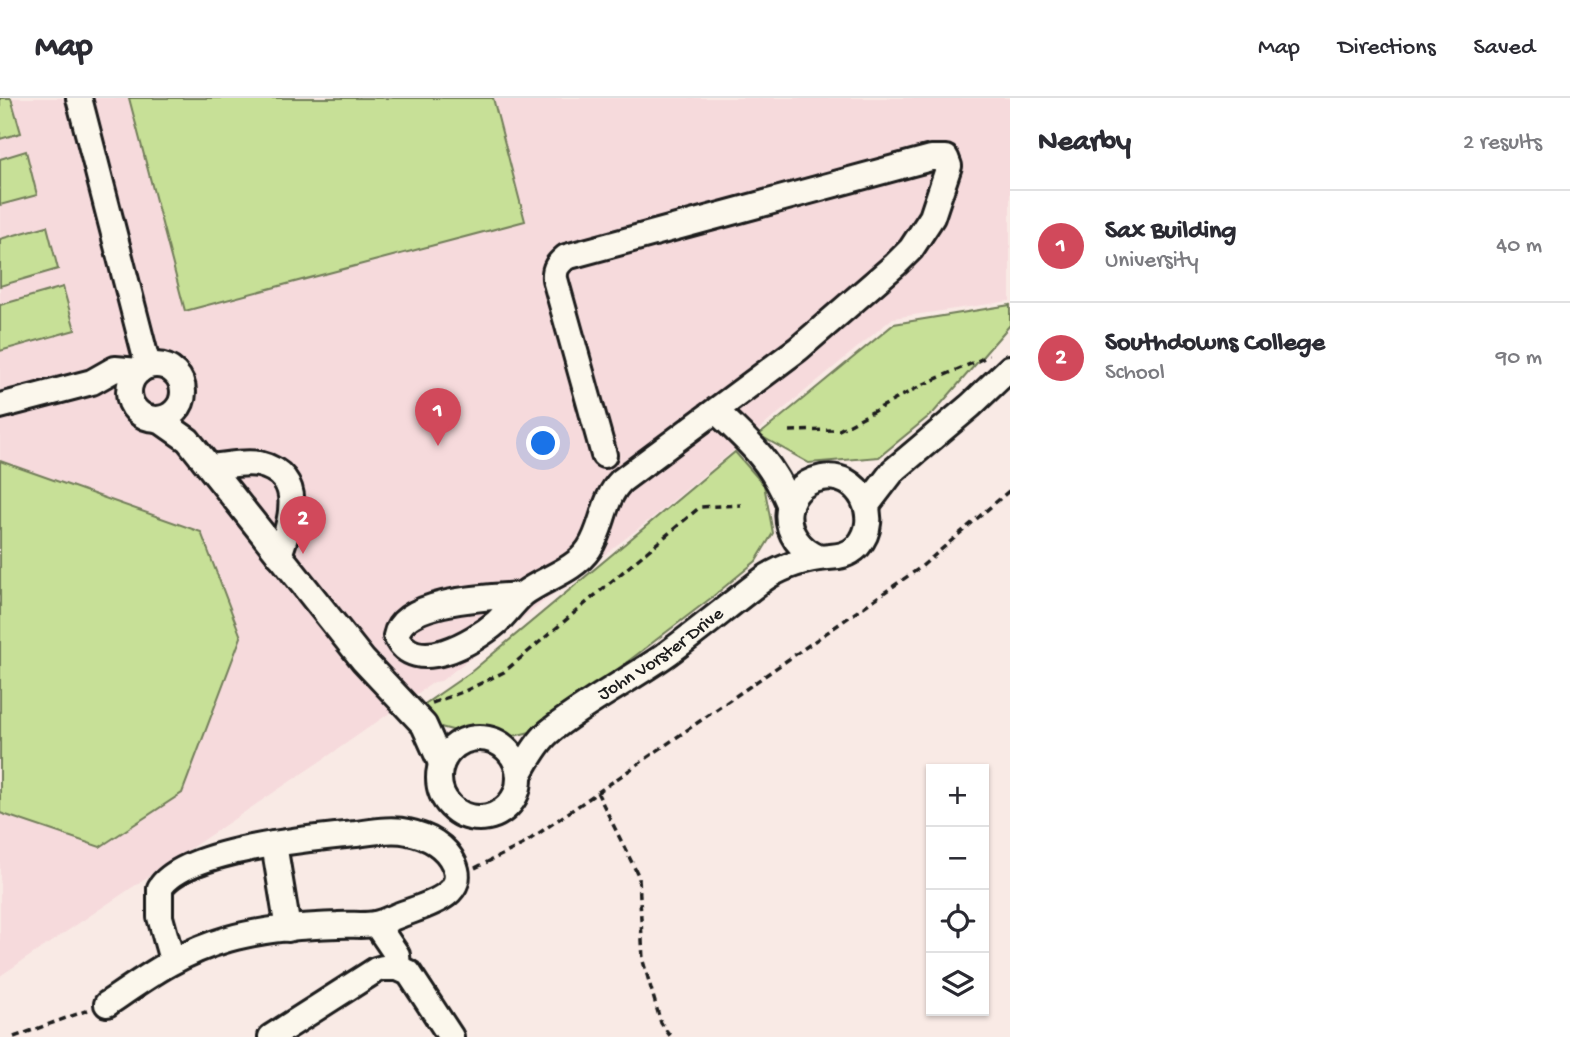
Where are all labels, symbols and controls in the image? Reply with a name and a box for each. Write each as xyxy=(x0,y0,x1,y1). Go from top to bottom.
text: Map xyxy=(35,29,92,67)
text: Map xyxy=(1258,34,1300,63)
text: Directions xyxy=(1338,34,1436,63)
text: Saved xyxy=(1474,34,1535,63)
text: Nearby xyxy=(1038,126,1131,161)
text: 2 results xyxy=(1463,130,1542,157)
text: Sax Building xyxy=(1105,217,1236,248)
text: 1 xyxy=(1056,233,1066,260)
text: 40 m xyxy=(1496,233,1542,260)
text: University xyxy=(1105,248,1199,275)
text: Southdowns College xyxy=(1105,329,1325,360)
text: 2 xyxy=(1055,345,1067,372)
text: 90 m xyxy=(1496,345,1542,372)
text: School xyxy=(1105,360,1165,387)
pin: 1 xyxy=(415,388,461,446)
your location xyxy=(526,426,560,460)
pin: 2 xyxy=(280,496,326,554)
street label: John Vorster Drive xyxy=(594,603,729,706)
map controls xyxy=(926,764,989,1016)
button: + xyxy=(926,764,989,827)
button: − xyxy=(926,827,989,890)
button: locate xyxy=(926,890,989,953)
button: layers xyxy=(926,953,989,1016)

